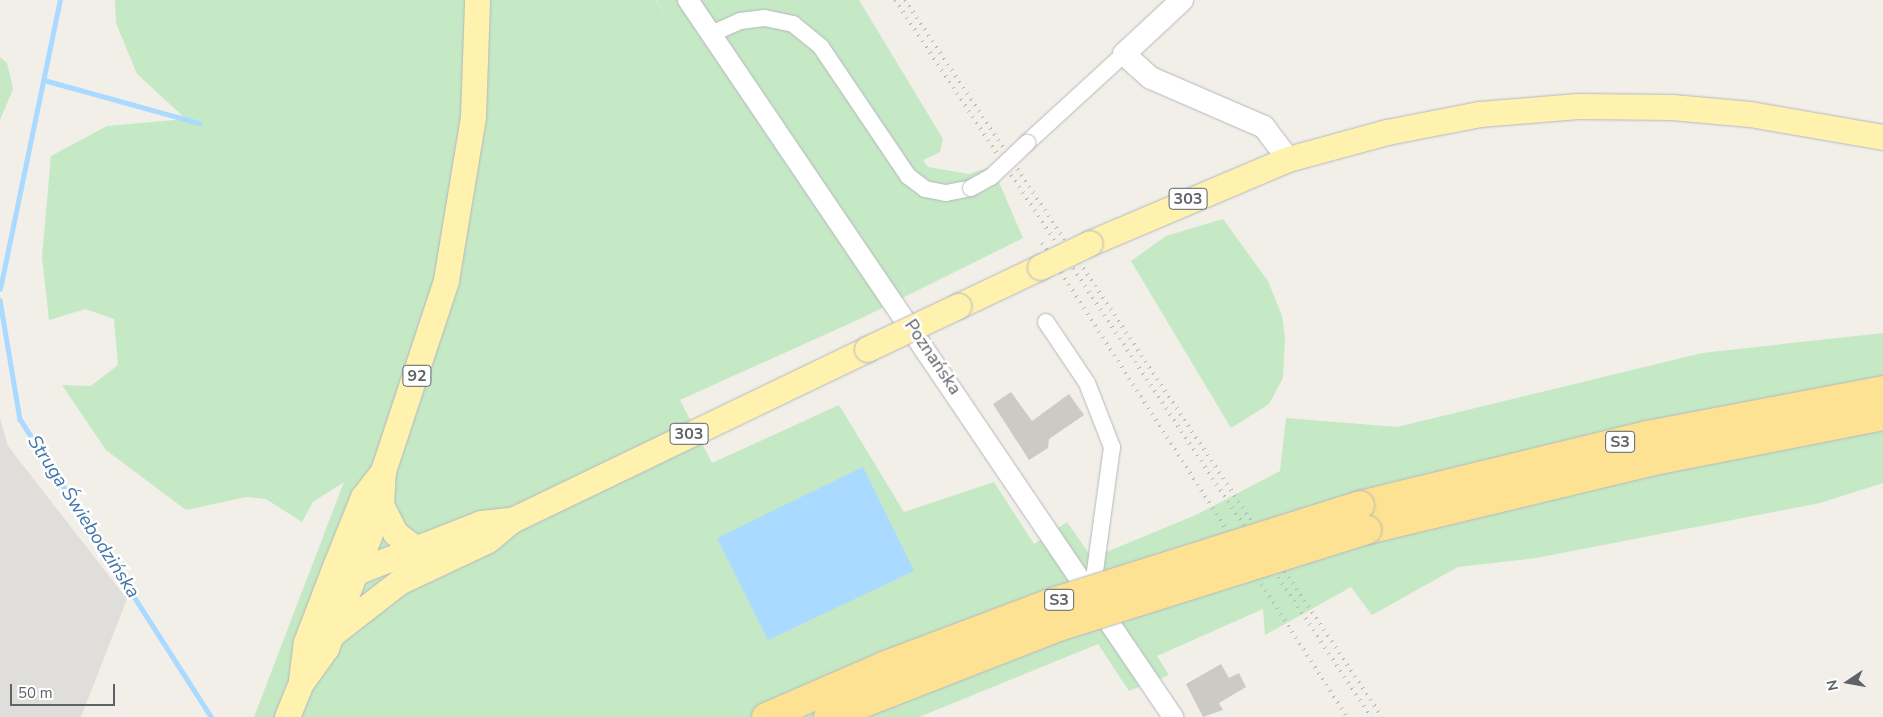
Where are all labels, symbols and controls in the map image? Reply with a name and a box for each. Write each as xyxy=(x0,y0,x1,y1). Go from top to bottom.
road number: 303 xyxy=(1168,185,1208,212)
street label: Poznańska xyxy=(900,315,966,399)
road number: 92 xyxy=(402,362,432,390)
road number: 303 xyxy=(669,420,709,448)
road number: S3 xyxy=(1605,428,1635,456)
water label: Struga Świebodzińska xyxy=(22,431,144,603)
road number: S3 xyxy=(1044,586,1074,614)
north arrow xyxy=(1823,657,1873,707)
scale bar xyxy=(12,674,118,706)
text: N xyxy=(1822,678,1843,692)
text: 50 m xyxy=(18,683,53,703)

